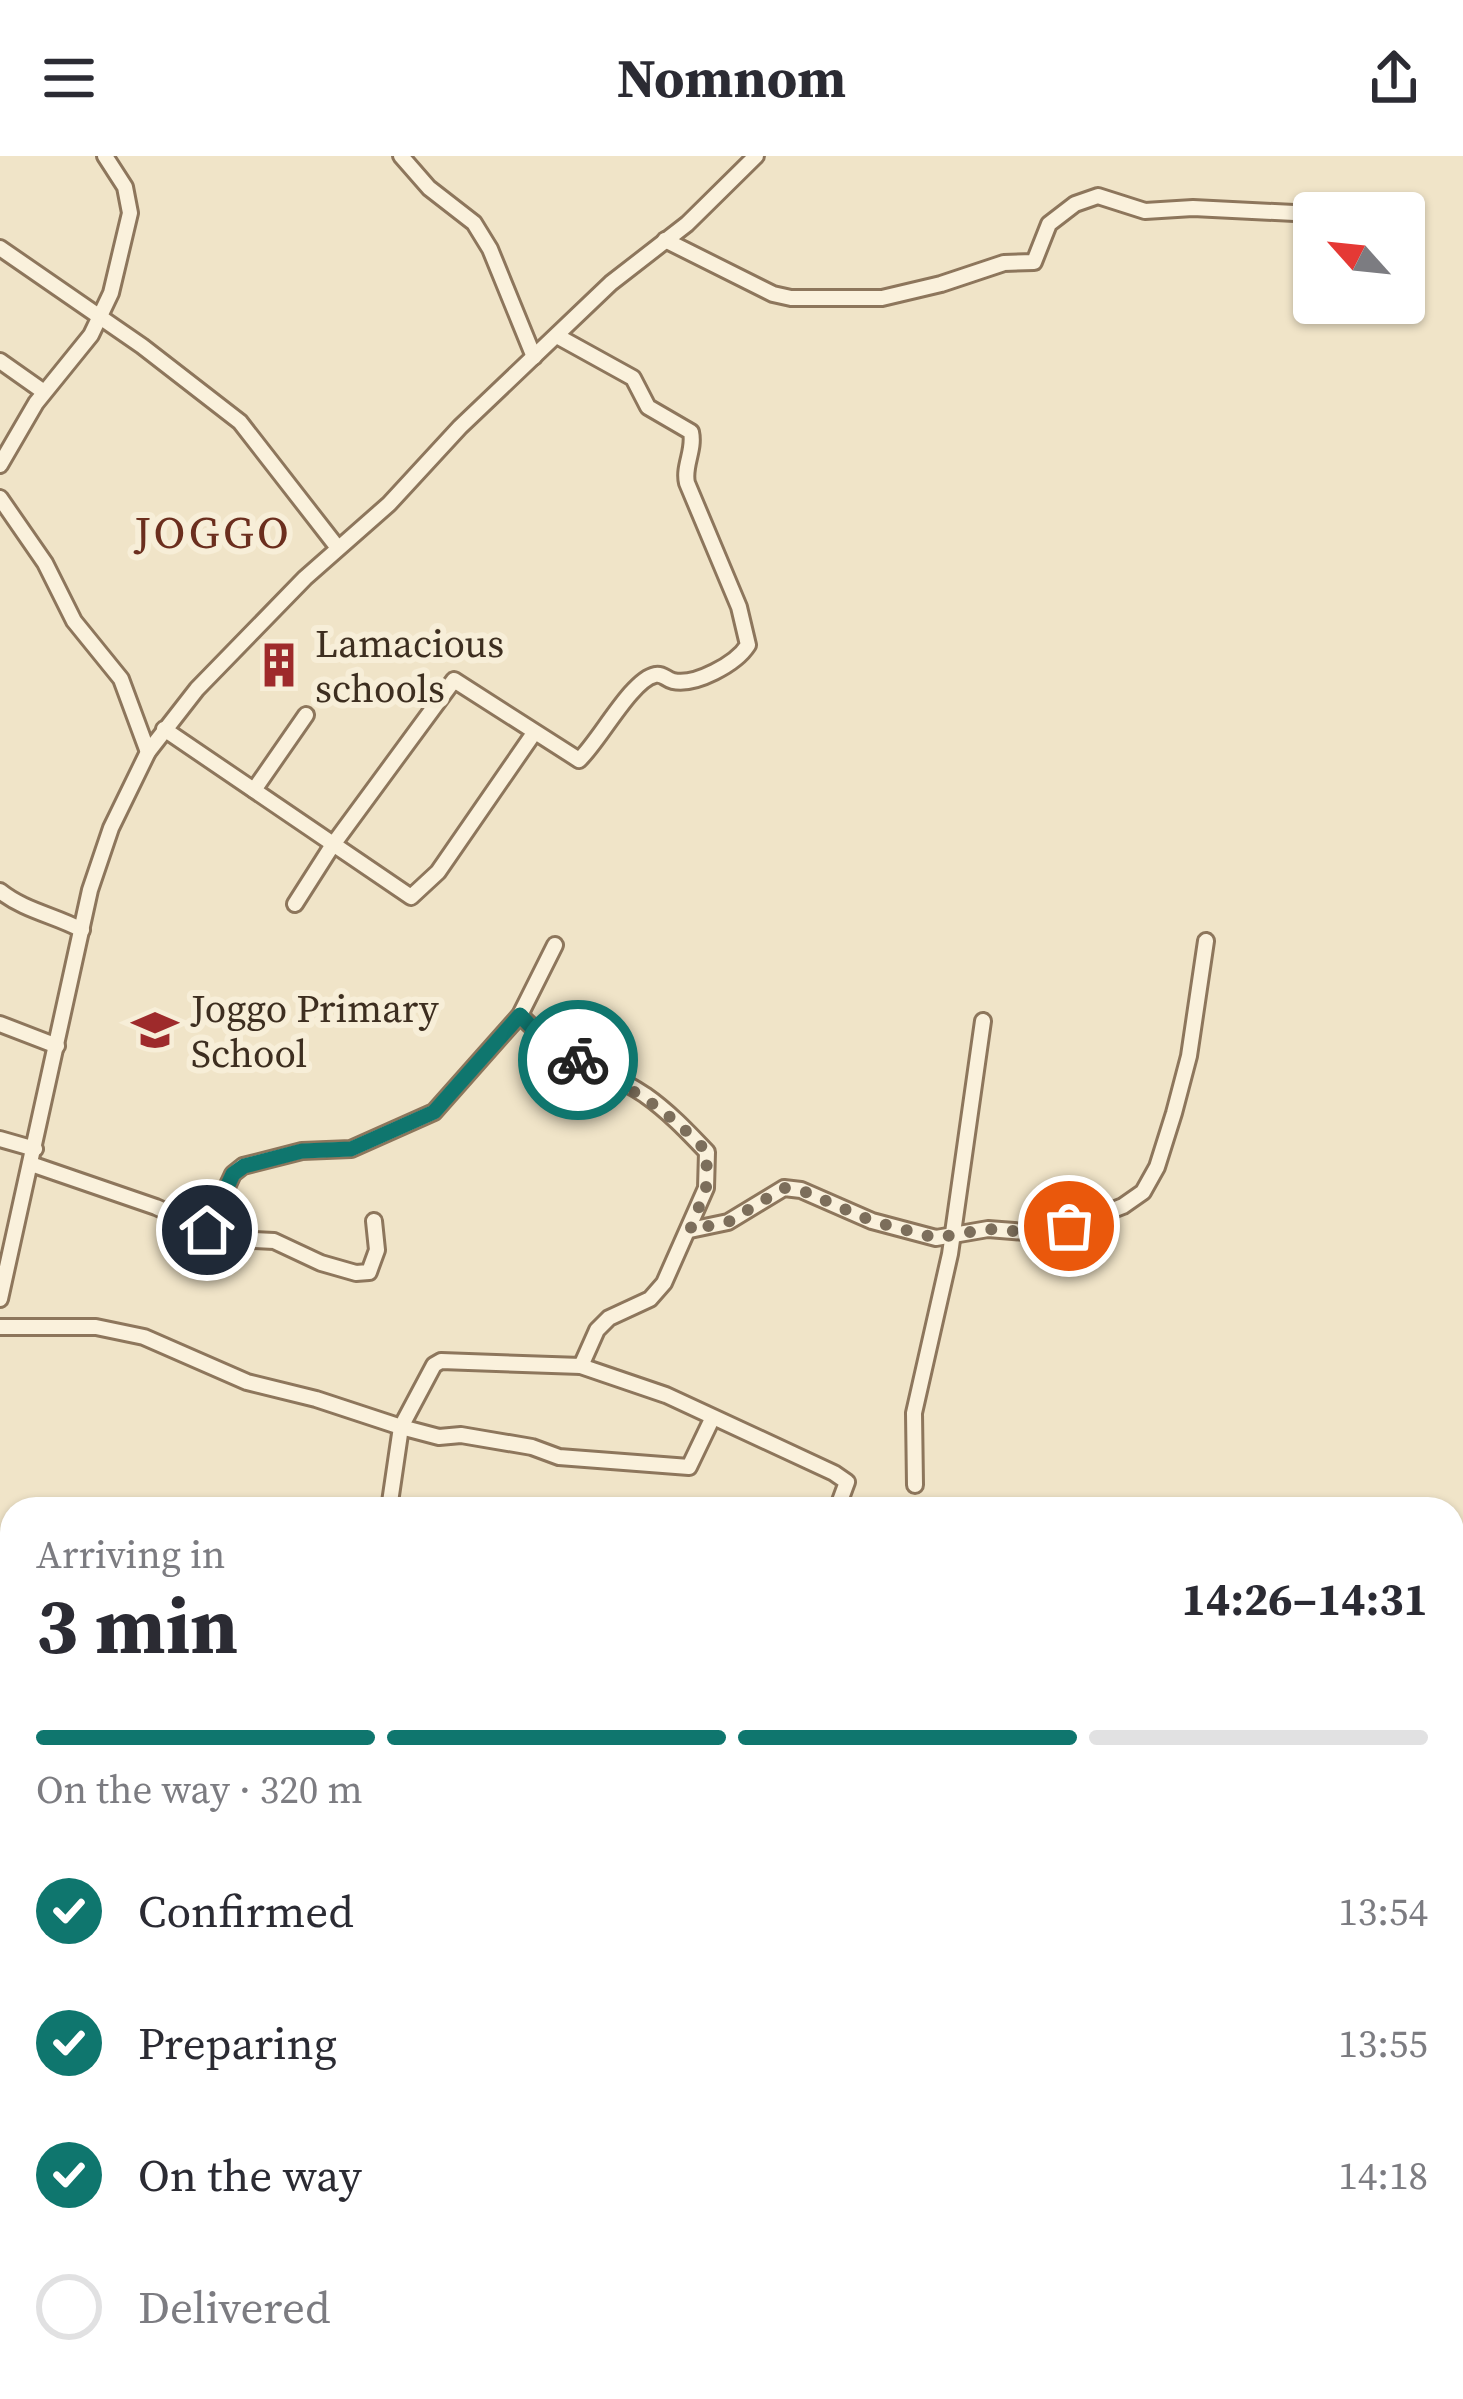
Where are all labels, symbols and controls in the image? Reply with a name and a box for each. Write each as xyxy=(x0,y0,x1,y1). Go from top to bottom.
text: Nomnom xyxy=(617,41,846,115)
icon: menu xyxy=(36,45,102,111)
icon: share xyxy=(1361,45,1427,111)
north arrow xyxy=(1293,192,1425,324)
map controls xyxy=(1293,192,1425,324)
district label: JOGGO xyxy=(133,501,292,563)
place label: Lamacious schools xyxy=(315,617,504,715)
building icon: Lamacious schools xyxy=(254,640,304,690)
place label: Joggo Primary School xyxy=(190,982,439,1080)
courier xyxy=(518,1000,638,1120)
school or university icon: Joggo Primary School xyxy=(130,1005,180,1055)
icon: bike xyxy=(545,1027,611,1093)
pin xyxy=(1018,1175,1120,1277)
pin xyxy=(156,1179,258,1281)
icon: bag xyxy=(1036,1193,1102,1259)
icon: home xyxy=(174,1197,240,1263)
text: Arriving in xyxy=(36,1528,225,1581)
text: 14:26–14:31 xyxy=(1182,1568,1428,1630)
text: 3 min xyxy=(36,1572,238,1679)
text: On the way · 320 m xyxy=(36,1763,363,1816)
icon: check xyxy=(36,1878,102,1944)
text: Confirmed xyxy=(138,1880,354,1942)
text: 13:54 xyxy=(1338,1885,1428,1938)
icon: check xyxy=(36,2010,102,2076)
text: Preparing xyxy=(138,2012,337,2074)
text: 13:55 xyxy=(1338,2017,1428,2070)
icon: check xyxy=(36,2142,102,2208)
text: On the way xyxy=(138,2144,362,2206)
text: 14:18 xyxy=(1338,2149,1428,2202)
text: Delivered xyxy=(138,2276,330,2338)

